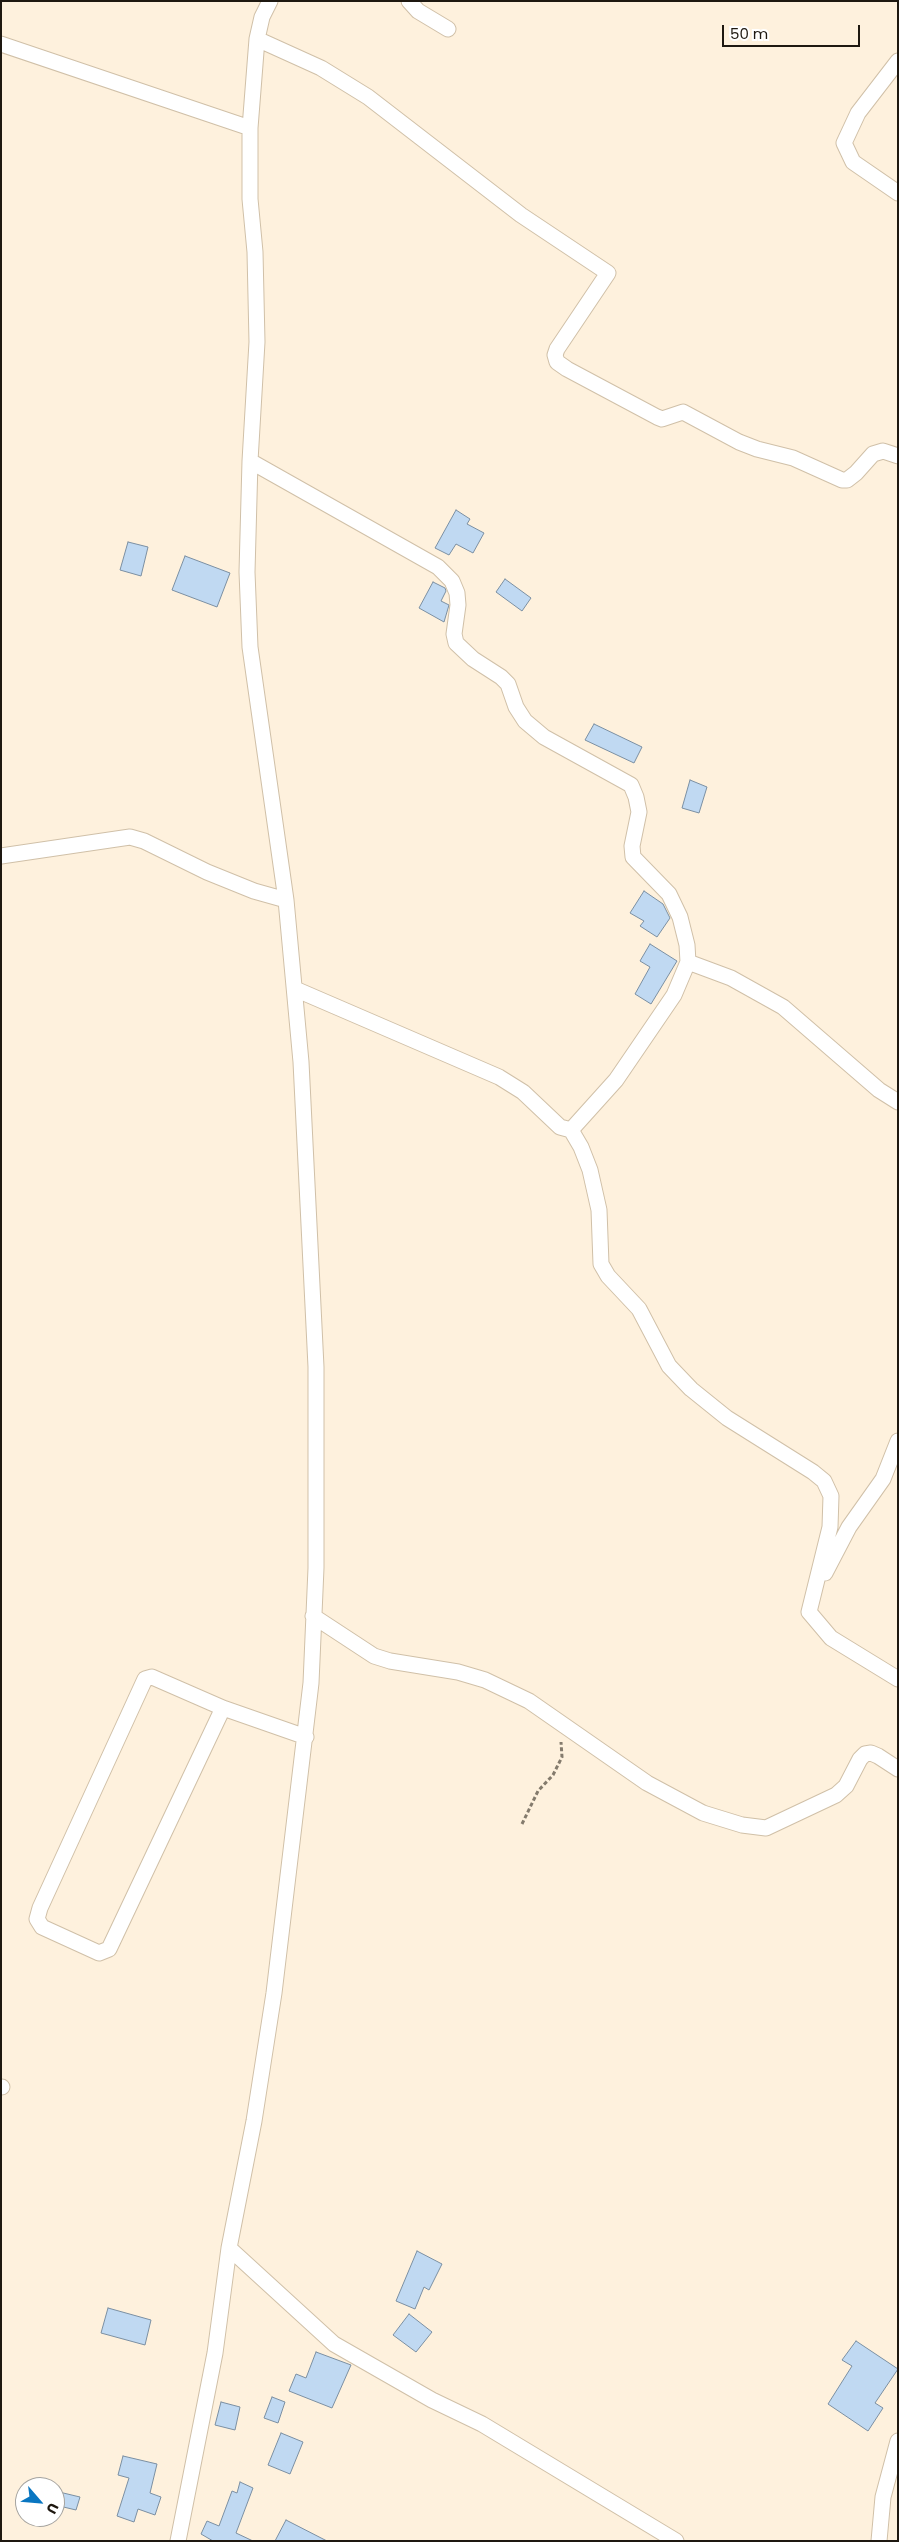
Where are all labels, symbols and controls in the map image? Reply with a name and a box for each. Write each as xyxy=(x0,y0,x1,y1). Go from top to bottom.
scale bar xyxy=(724,15,862,47)
text: 50 m xyxy=(730,23,768,44)
north arrow xyxy=(15,2477,65,2527)
text: U xyxy=(41,2499,64,2517)

